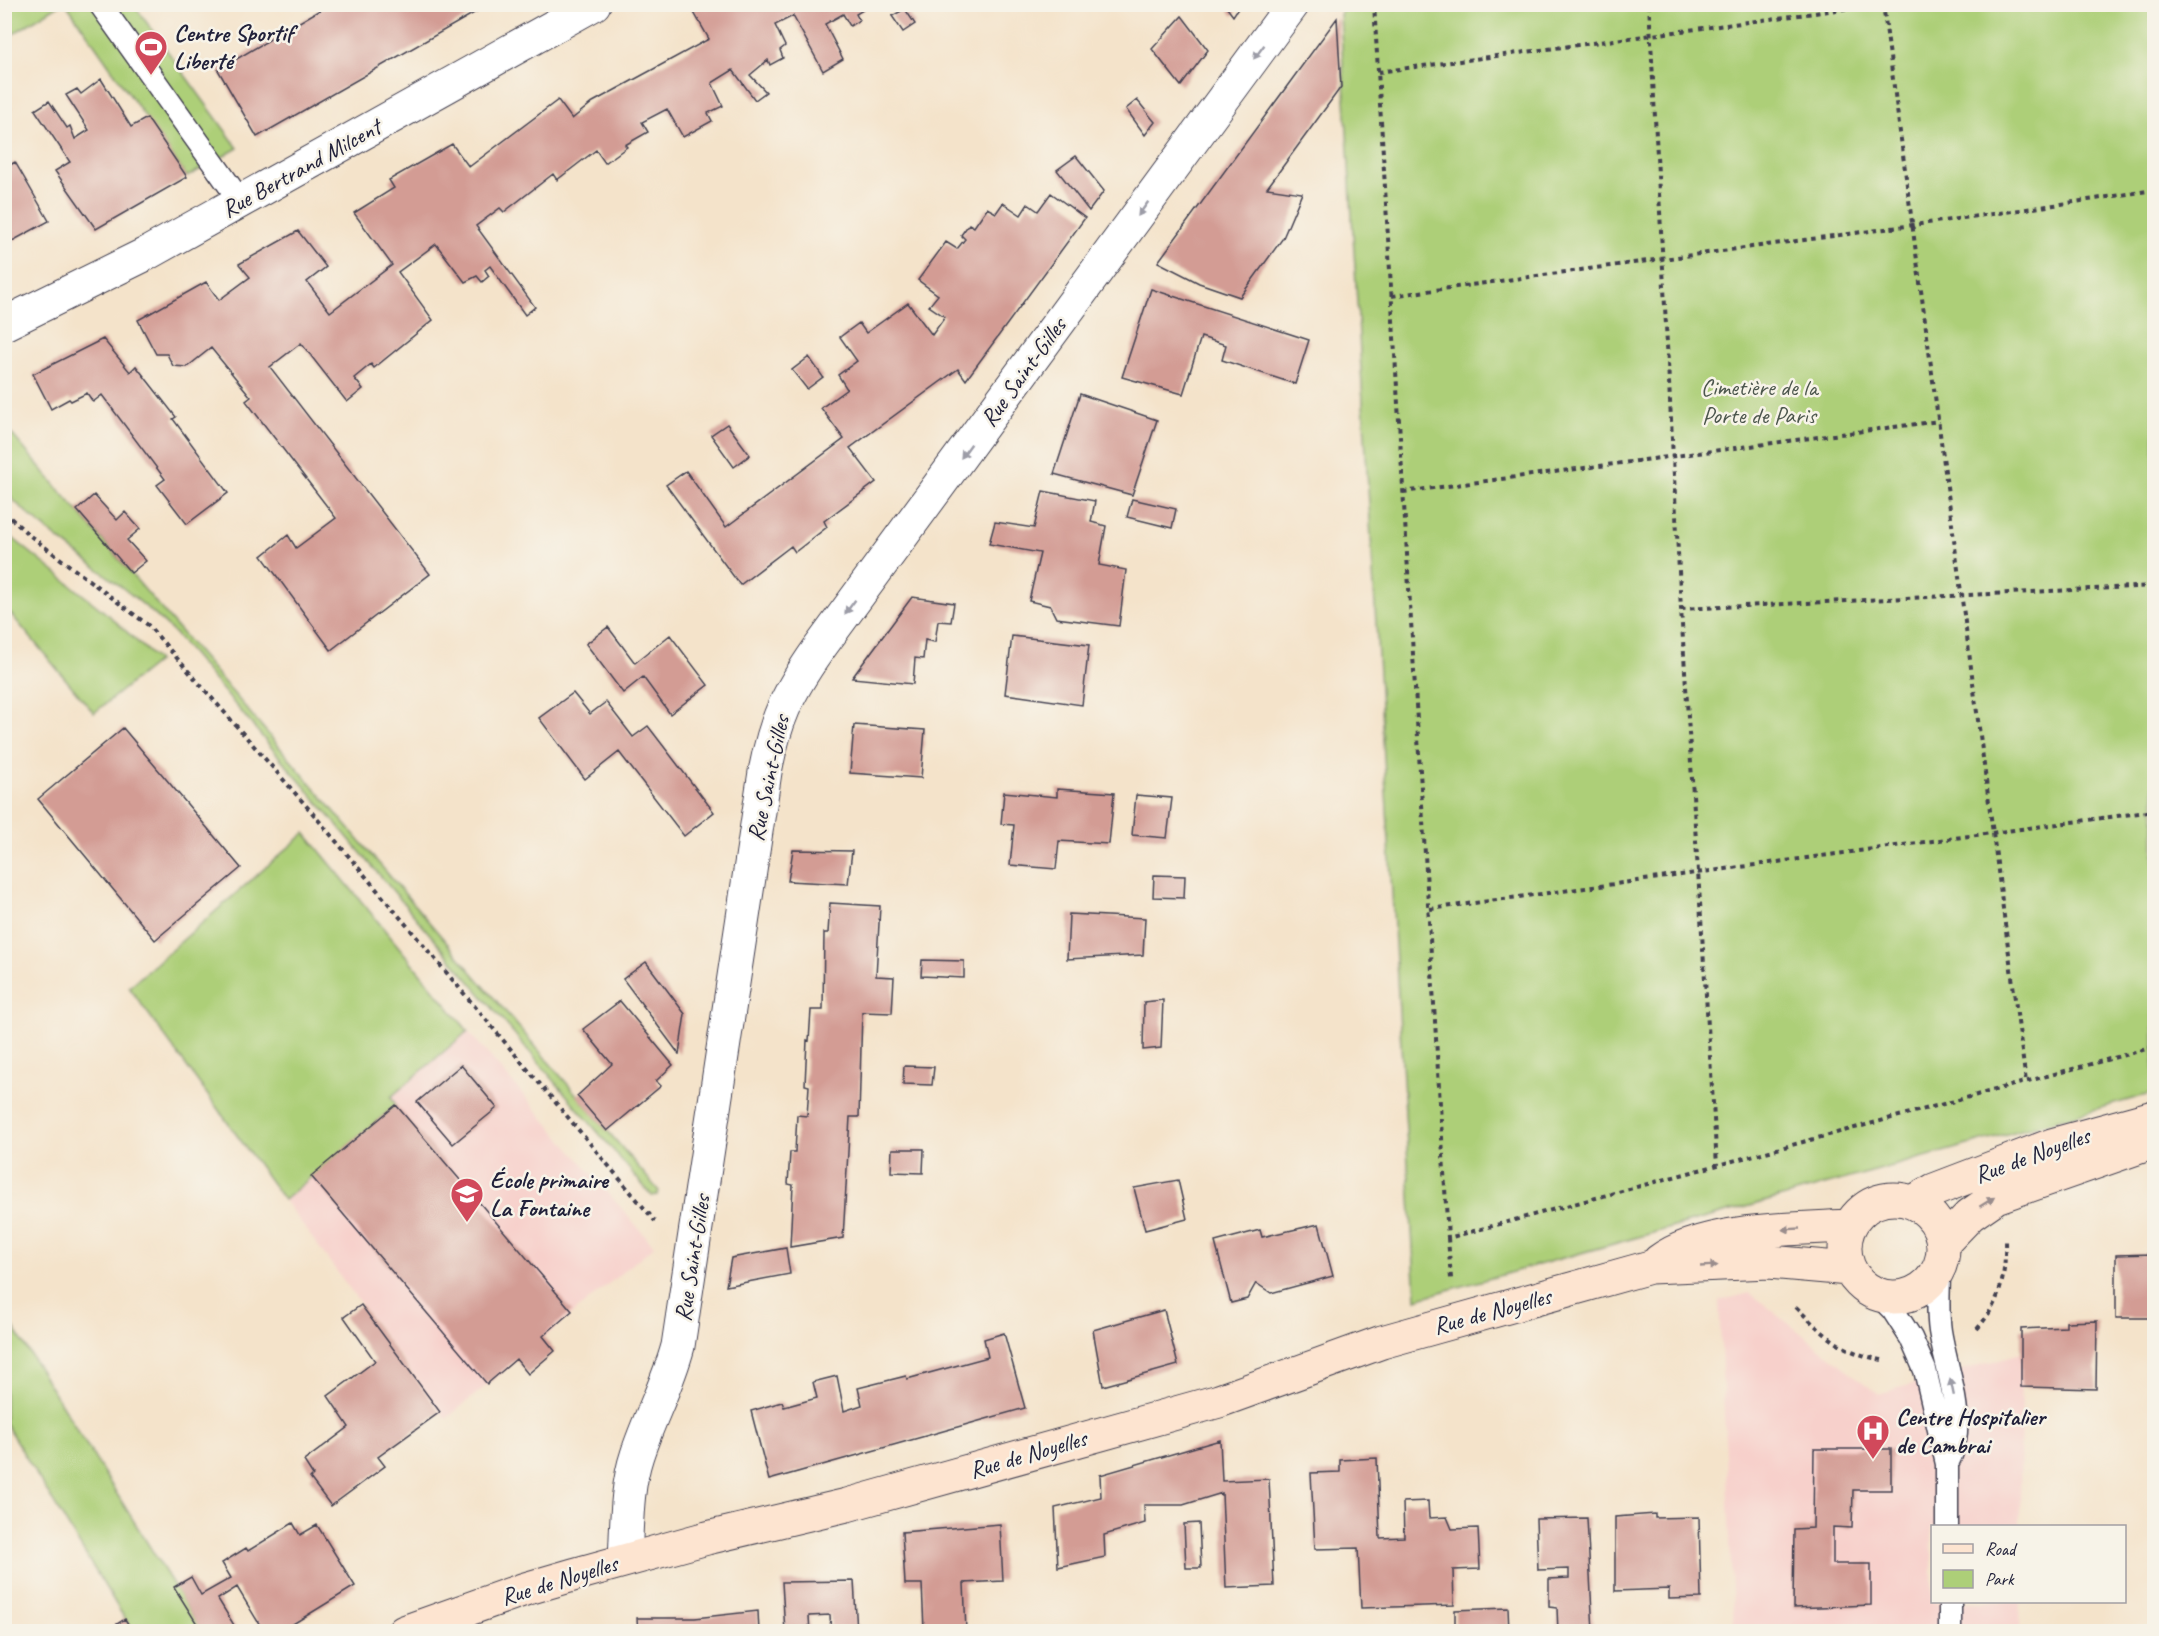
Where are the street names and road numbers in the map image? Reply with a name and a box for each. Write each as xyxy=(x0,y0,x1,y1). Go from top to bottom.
street label: Rue Bertrand Milcent xyxy=(216,110,389,224)
street label: Rue Saint-Gilles xyxy=(973,310,1074,432)
street label: Rue Saint-Gilles xyxy=(740,711,796,844)
street label: Rue de Noyelles xyxy=(1970,1120,2096,1190)
street label: Rue Saint-Gilles xyxy=(667,1191,717,1323)
street label: Rue de Noyelles xyxy=(1430,1280,1556,1341)
street label: Rue de Noyelles xyxy=(966,1422,1092,1485)
street label: Rue de Noyelles xyxy=(497,1547,623,1612)

